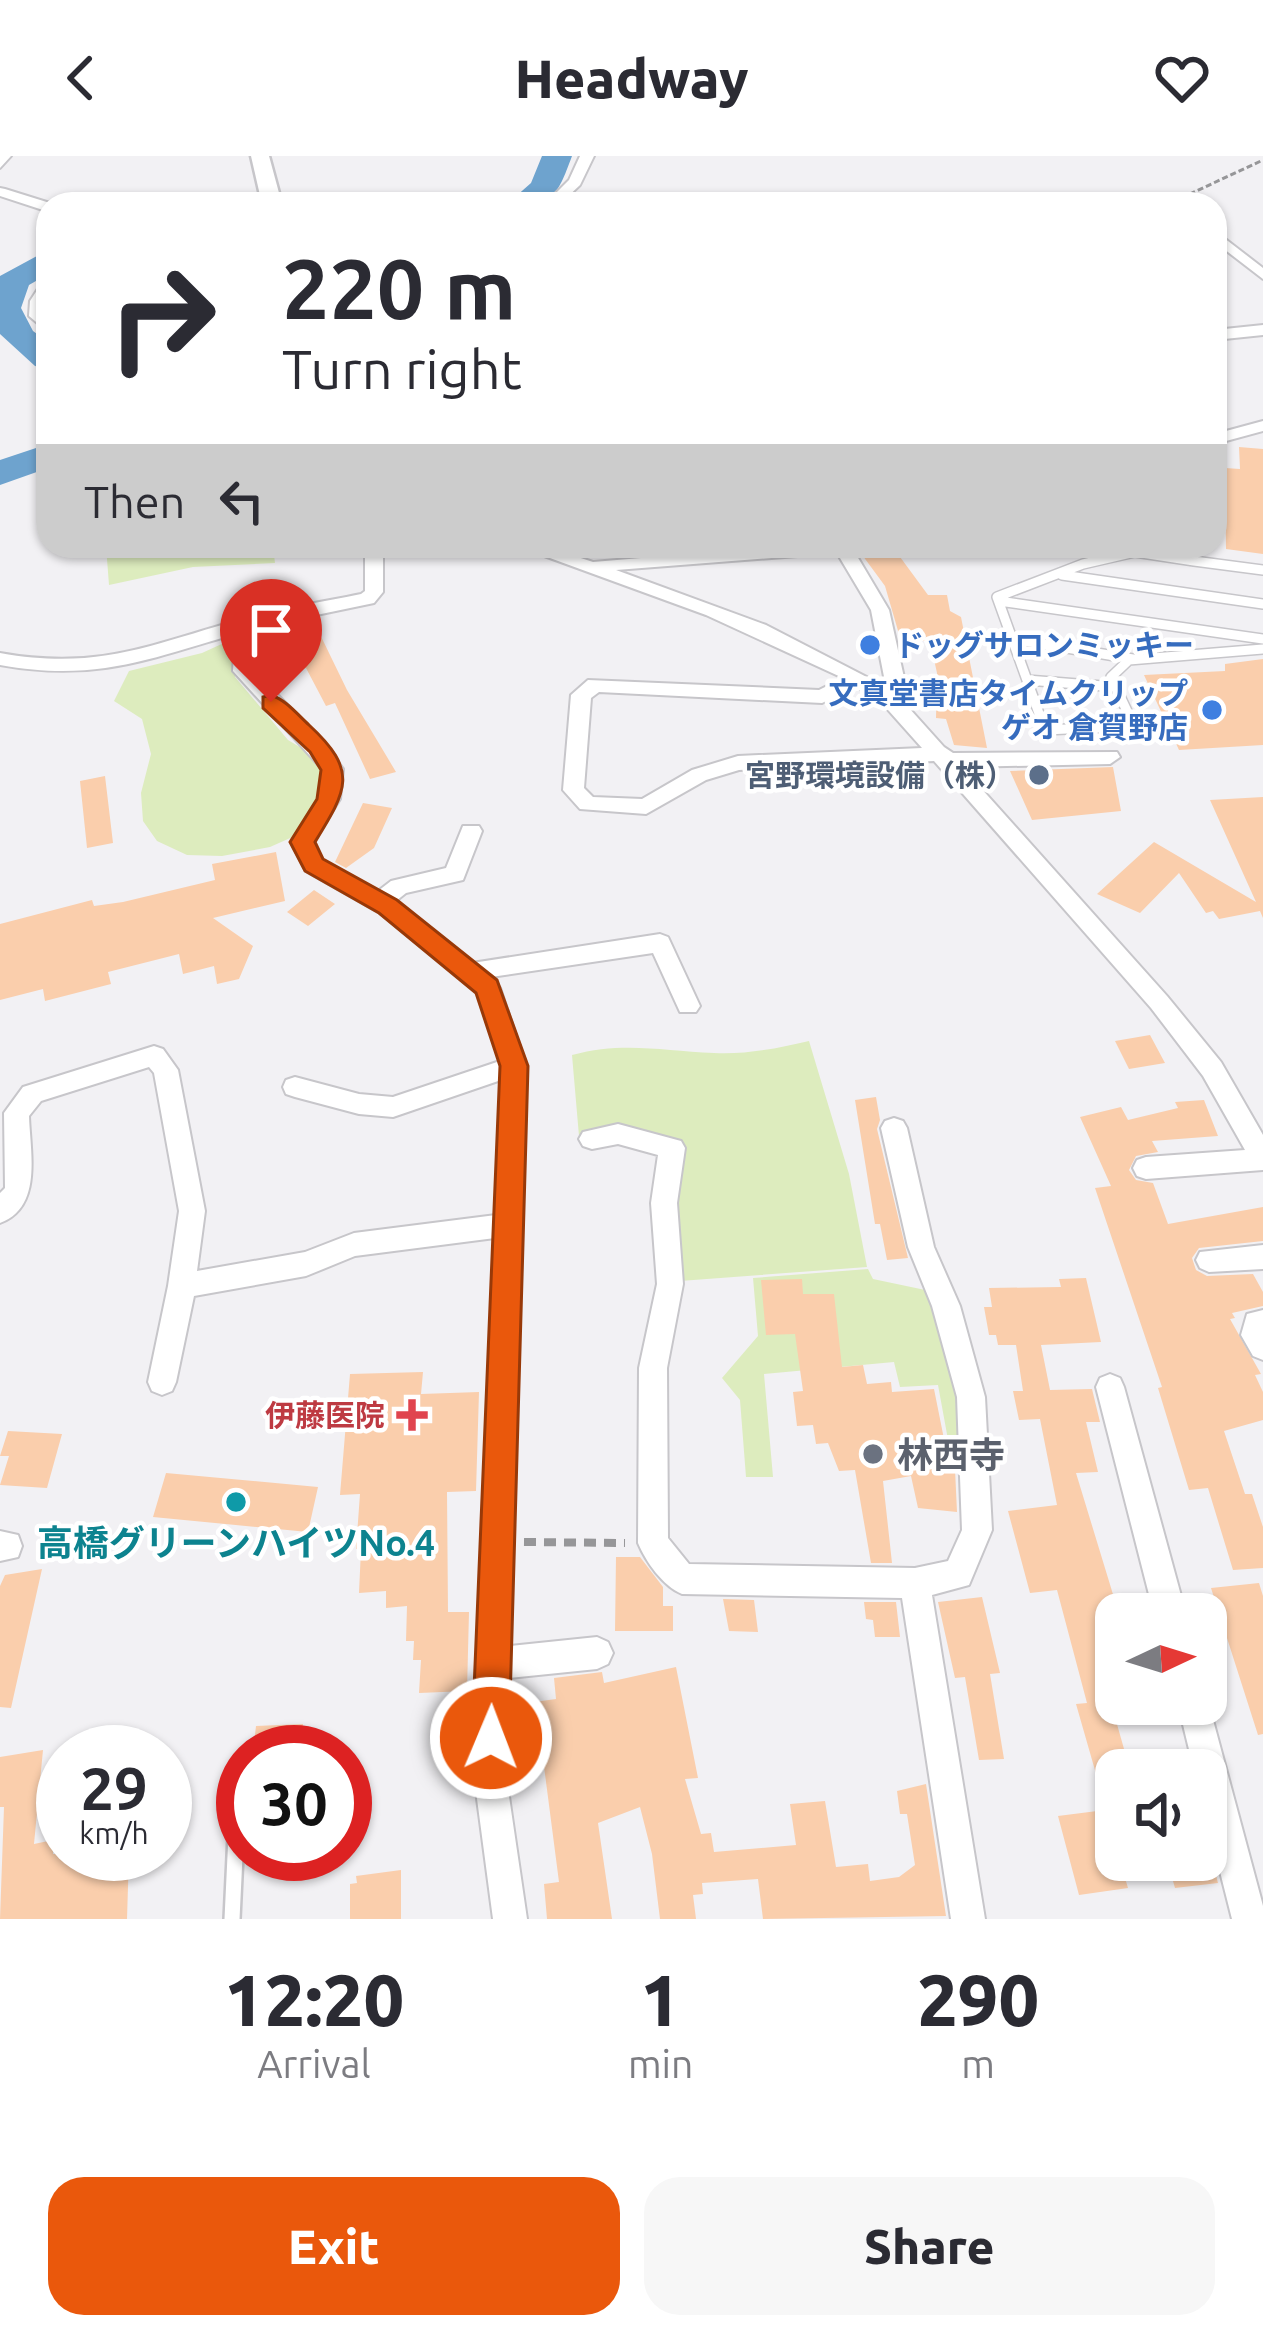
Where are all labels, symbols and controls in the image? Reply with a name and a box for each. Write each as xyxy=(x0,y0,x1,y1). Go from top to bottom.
icon: back xyxy=(48,45,114,111)
icon: heart xyxy=(1149,45,1215,111)
text: Headway xyxy=(514,48,749,108)
icon: right xyxy=(84,240,240,396)
text: 220 m xyxy=(282,241,516,335)
text: Turn right xyxy=(282,339,522,399)
icon: left xyxy=(209,468,275,534)
text: Then xyxy=(84,476,185,527)
pin xyxy=(220,579,322,702)
icon: arrive xyxy=(238,597,304,663)
place label: ドッグサロンミッキー xyxy=(894,628,1194,662)
marker: ドッグサロンミッキー xyxy=(857,632,883,658)
place label: 文真堂書店タイムクリップ ゲオ 倉賀野店 xyxy=(829,676,1188,744)
marker: 文真堂書店タイムクリップ ゲオ 倉賀野店 xyxy=(1199,697,1225,723)
place label: 宮野環境設備（株） xyxy=(745,758,1015,792)
marker: 宮野環境設備（株） xyxy=(1026,762,1052,788)
place label: 伊藤医院 xyxy=(265,1398,385,1432)
marker: 伊藤医院 xyxy=(396,1399,428,1431)
place label: 林西寺 xyxy=(897,1434,1005,1475)
marker: 林西寺 xyxy=(860,1441,886,1467)
marker: 高橋グリーンハイツNo.4 xyxy=(223,1489,249,1515)
place label: 高橋グリーンハイツNo.4 xyxy=(37,1522,435,1563)
north arrow xyxy=(1095,1593,1227,1725)
map controls xyxy=(1095,1593,1227,1881)
position arrow xyxy=(428,1675,554,1801)
speed limit sign: 30 xyxy=(216,1725,372,1881)
button: sound xyxy=(1095,1749,1227,1881)
text: 29 xyxy=(80,1754,148,1821)
text: km/h xyxy=(79,1816,149,1850)
text: 12:20 xyxy=(224,1959,404,2040)
text: 1 xyxy=(640,1959,681,2040)
text: 290 xyxy=(917,1959,1039,2040)
text: Arrival xyxy=(257,2042,371,2085)
text: min xyxy=(628,2042,693,2085)
text: m xyxy=(961,2042,995,2085)
button: Exit xyxy=(48,2177,620,2315)
button: Share xyxy=(644,2177,1215,2315)

